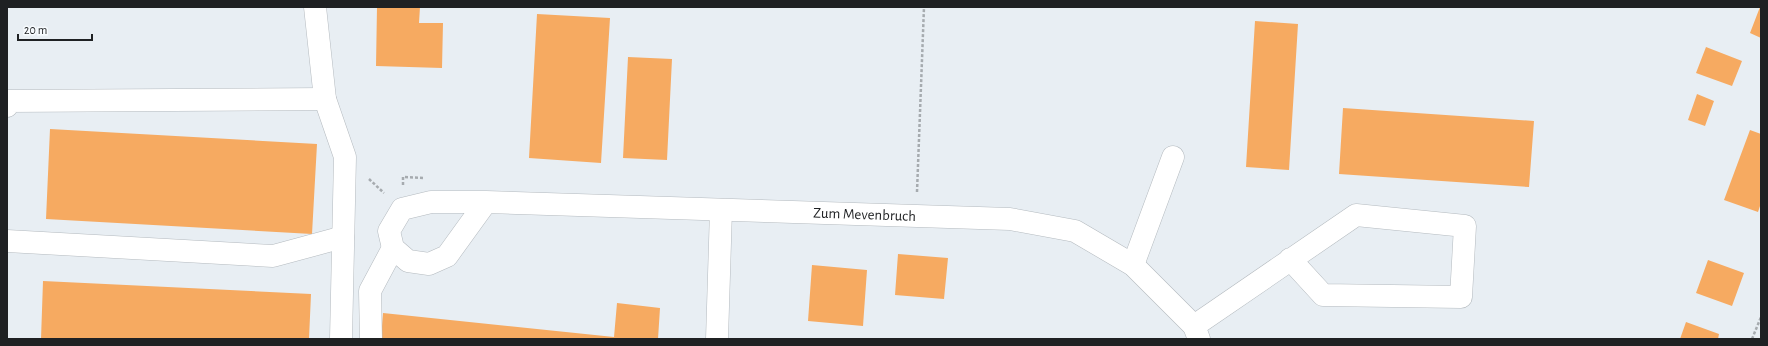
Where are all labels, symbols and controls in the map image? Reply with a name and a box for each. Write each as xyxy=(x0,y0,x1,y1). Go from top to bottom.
scale bar xyxy=(18,16,92,42)
text: 20 m xyxy=(24,24,47,36)
street label: Zum Mevenbruch xyxy=(813,206,916,224)

